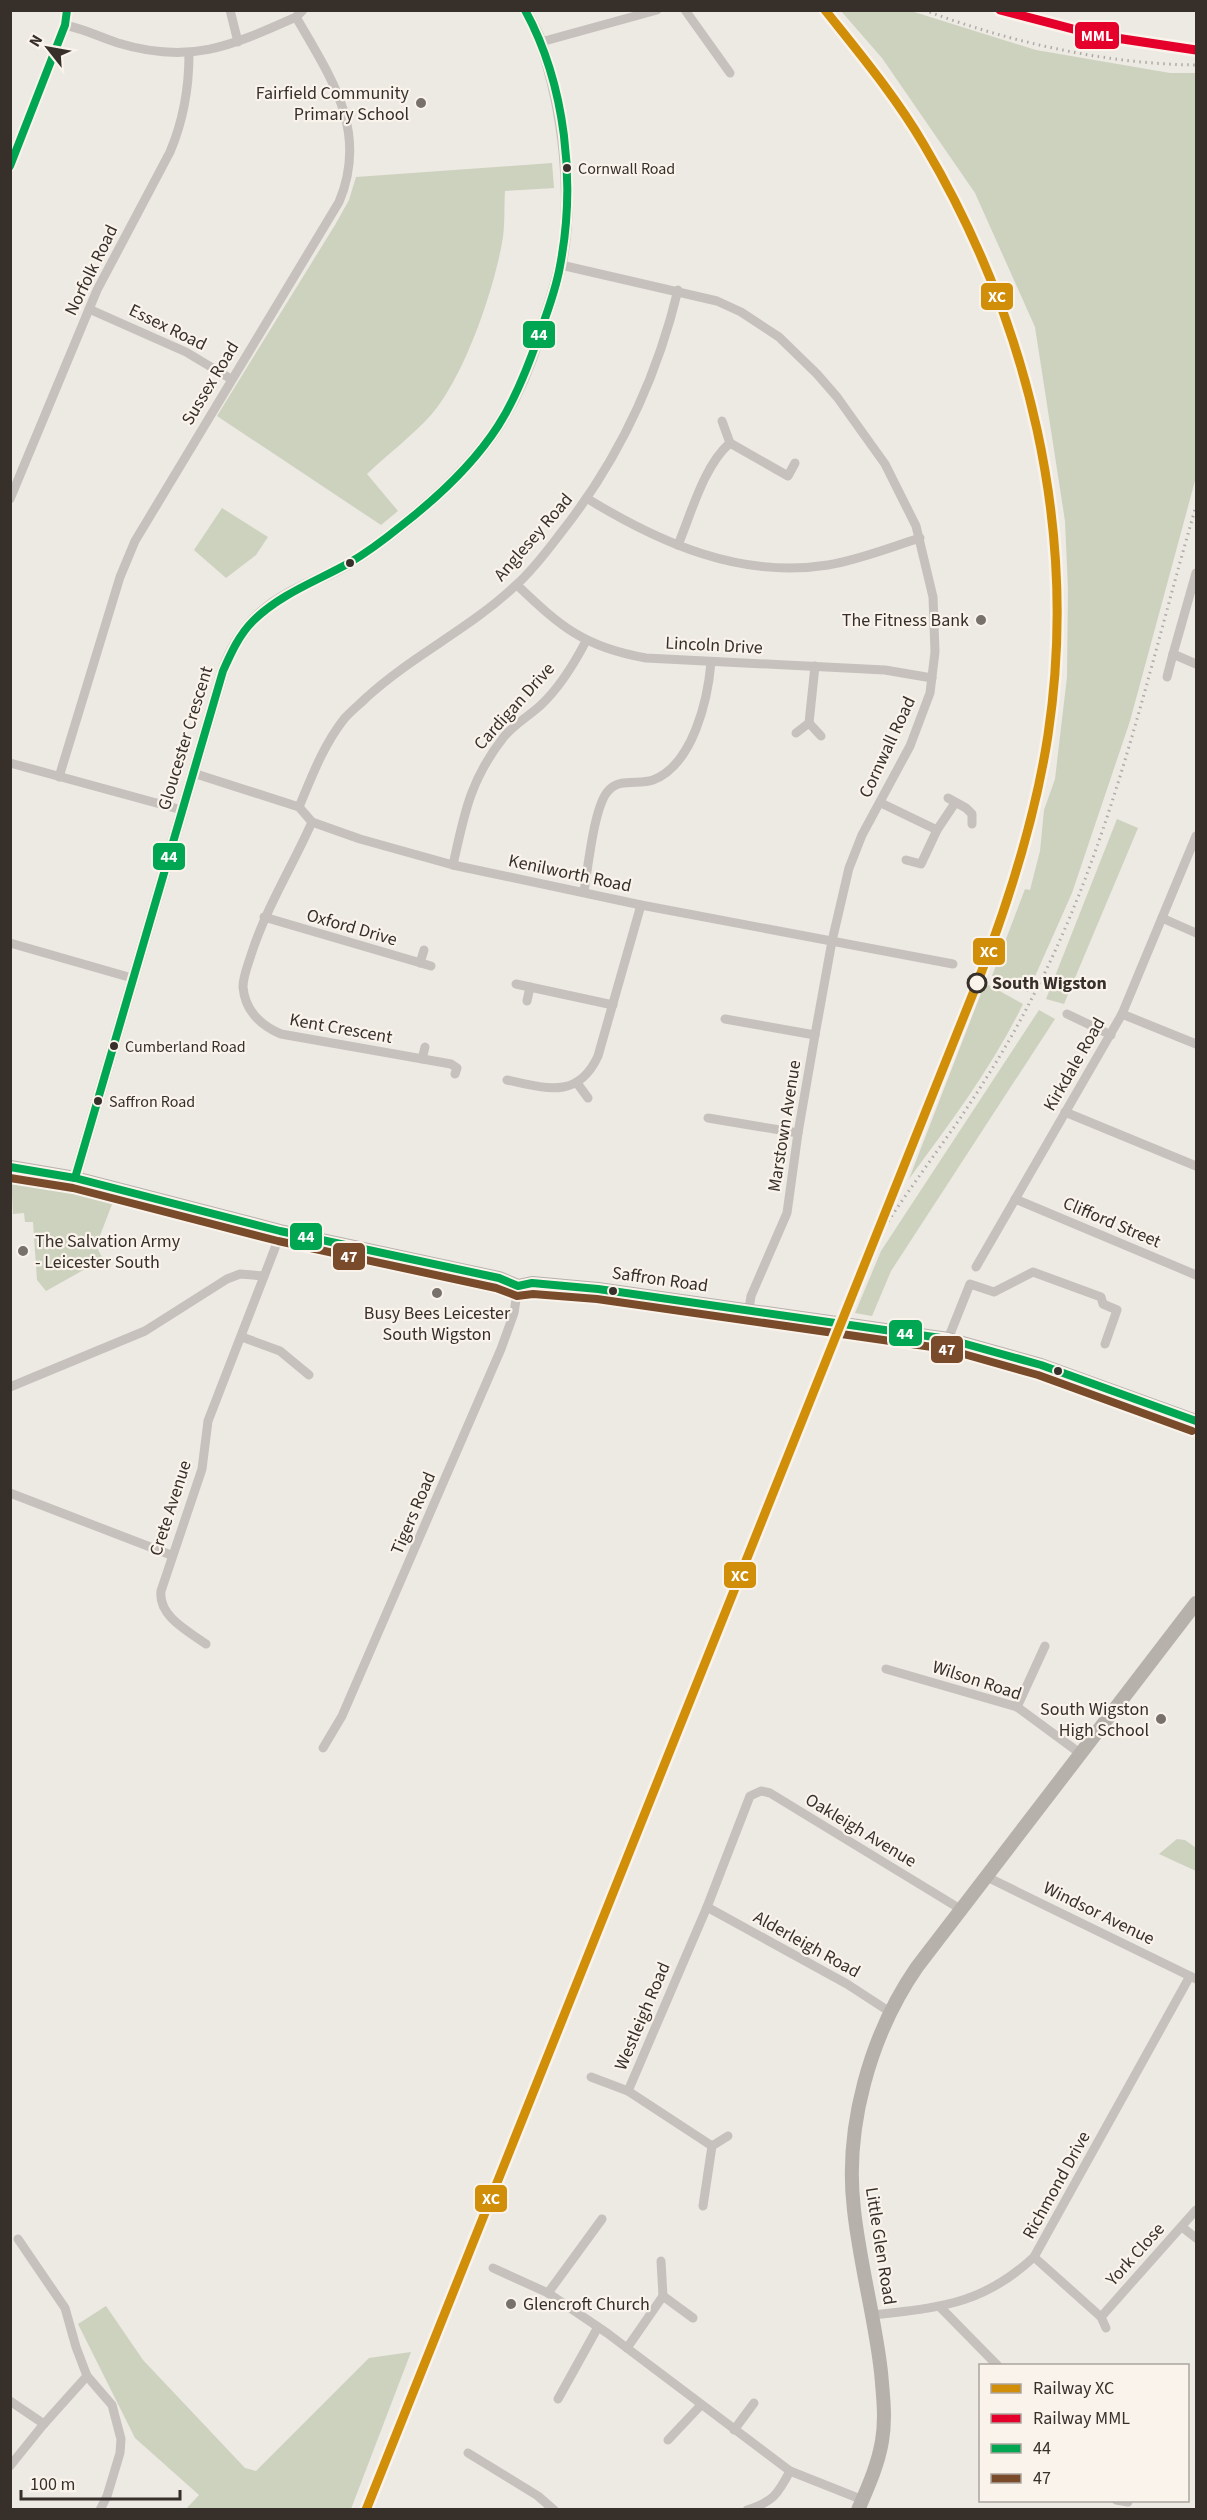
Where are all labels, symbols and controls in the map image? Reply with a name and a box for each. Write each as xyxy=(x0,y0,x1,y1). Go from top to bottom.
north arrow xyxy=(18,18,78,78)
line badge: MML xyxy=(1074,21,1120,50)
text: MML xyxy=(1081,25,1113,47)
text: N xyxy=(24,31,48,51)
place label: Fairfield Community Primary School xyxy=(256,81,410,127)
marker: Fairfield Community Primary School xyxy=(414,96,428,110)
place label: Cornwall Road xyxy=(578,158,675,180)
marker: Cornwall Road xyxy=(561,162,573,174)
street label: Norfolk Road xyxy=(59,221,124,320)
line badge: XC xyxy=(980,282,1014,311)
text: XC xyxy=(988,286,1006,308)
street label: Essex Road xyxy=(125,298,211,357)
line badge: 44 xyxy=(522,320,556,349)
text: 44 xyxy=(531,324,548,346)
street label: Sussex Road xyxy=(176,337,245,430)
street label: Anglesey Road xyxy=(488,488,579,587)
unlabelled marker xyxy=(344,557,356,569)
place label: The Fitness Bank xyxy=(842,608,969,633)
marker: The Fitness Bank xyxy=(974,613,988,627)
street label: Lincoln Drive xyxy=(665,630,763,661)
street label: Cardigan Drive xyxy=(468,657,561,756)
street label: Gloucester Crescent xyxy=(152,663,219,813)
street label: Cornwall Road xyxy=(853,692,922,802)
line badge: 44 xyxy=(152,842,186,871)
text: 44 xyxy=(161,846,178,868)
street label: Kenilworth Road xyxy=(506,848,634,899)
street label: Oxford Drive xyxy=(304,903,400,952)
line badge: XC xyxy=(972,937,1006,966)
text: XC xyxy=(980,941,998,963)
place label: South Wigston xyxy=(992,971,1107,996)
marker: South Wigston xyxy=(967,973,987,993)
street label: Kent Crescent xyxy=(287,1007,394,1050)
street label: Kirkdale Road xyxy=(1037,1013,1111,1116)
place label: Cumberland Road xyxy=(125,1036,246,1058)
marker: Cumberland Road xyxy=(108,1040,120,1052)
street label: Marstown Avenue xyxy=(762,1058,807,1194)
place label: Saffron Road xyxy=(109,1091,195,1113)
marker: Saffron Road xyxy=(92,1095,104,1107)
street label: Clifford Street xyxy=(1059,1191,1165,1254)
line badge: 44 xyxy=(289,1222,323,1251)
text: 44 xyxy=(298,1226,315,1248)
place label: The Salvation Army - Leicester South xyxy=(35,1229,181,1275)
line badge: 47 xyxy=(332,1242,366,1271)
marker: The Salvation Army - Leicester South xyxy=(16,1244,30,1258)
text: 47 xyxy=(341,1246,357,1268)
street label: Saffron Road xyxy=(610,1260,710,1299)
unlabelled marker xyxy=(607,1285,619,1297)
marker: Busy Bees Leicester South Wigston xyxy=(430,1286,444,1300)
place label: Busy Bees Leicester South Wigston xyxy=(364,1301,511,1347)
line badge: 44 xyxy=(888,1319,923,1347)
text: 44 xyxy=(897,1323,914,1345)
line badge: 47 xyxy=(930,1335,964,1364)
text: 47 xyxy=(939,1339,955,1361)
unlabelled marker xyxy=(1052,1365,1064,1377)
street label: Crete Avenue xyxy=(143,1457,198,1559)
street label: Tigers Road xyxy=(385,1468,442,1558)
line badge: XC xyxy=(723,1561,757,1589)
text: XC xyxy=(731,1565,749,1587)
street label: Wilson Road xyxy=(929,1654,1025,1707)
place label: South Wigston High School xyxy=(1040,1697,1149,1743)
marker: South Wigston High School xyxy=(1154,1712,1168,1726)
street label: Oakleigh Avenue xyxy=(800,1787,921,1874)
street label: Windsor Avenue xyxy=(1039,1876,1159,1951)
street label: Alderleigh Road xyxy=(749,1905,865,1984)
street label: Westleigh Road xyxy=(608,1958,677,2074)
street label: Richmond Drive xyxy=(1016,2127,1096,2244)
line badge: XC xyxy=(474,2184,508,2213)
street label: Little Glen Road xyxy=(859,2185,902,2307)
text: XC xyxy=(482,2188,500,2210)
street label: York Close xyxy=(1100,2217,1171,2292)
place label: Glencroft Church xyxy=(523,2292,650,2317)
marker: Glencroft Church xyxy=(504,2297,518,2311)
legend xyxy=(979,2364,1189,2502)
text: Railway XC xyxy=(1033,2376,1114,2401)
text: Railway MML xyxy=(1033,2406,1130,2431)
text: 44 xyxy=(1033,2436,1051,2461)
scale bar xyxy=(21,2463,180,2501)
text: 47 xyxy=(1033,2466,1051,2491)
text: 100 m xyxy=(30,2472,75,2497)

